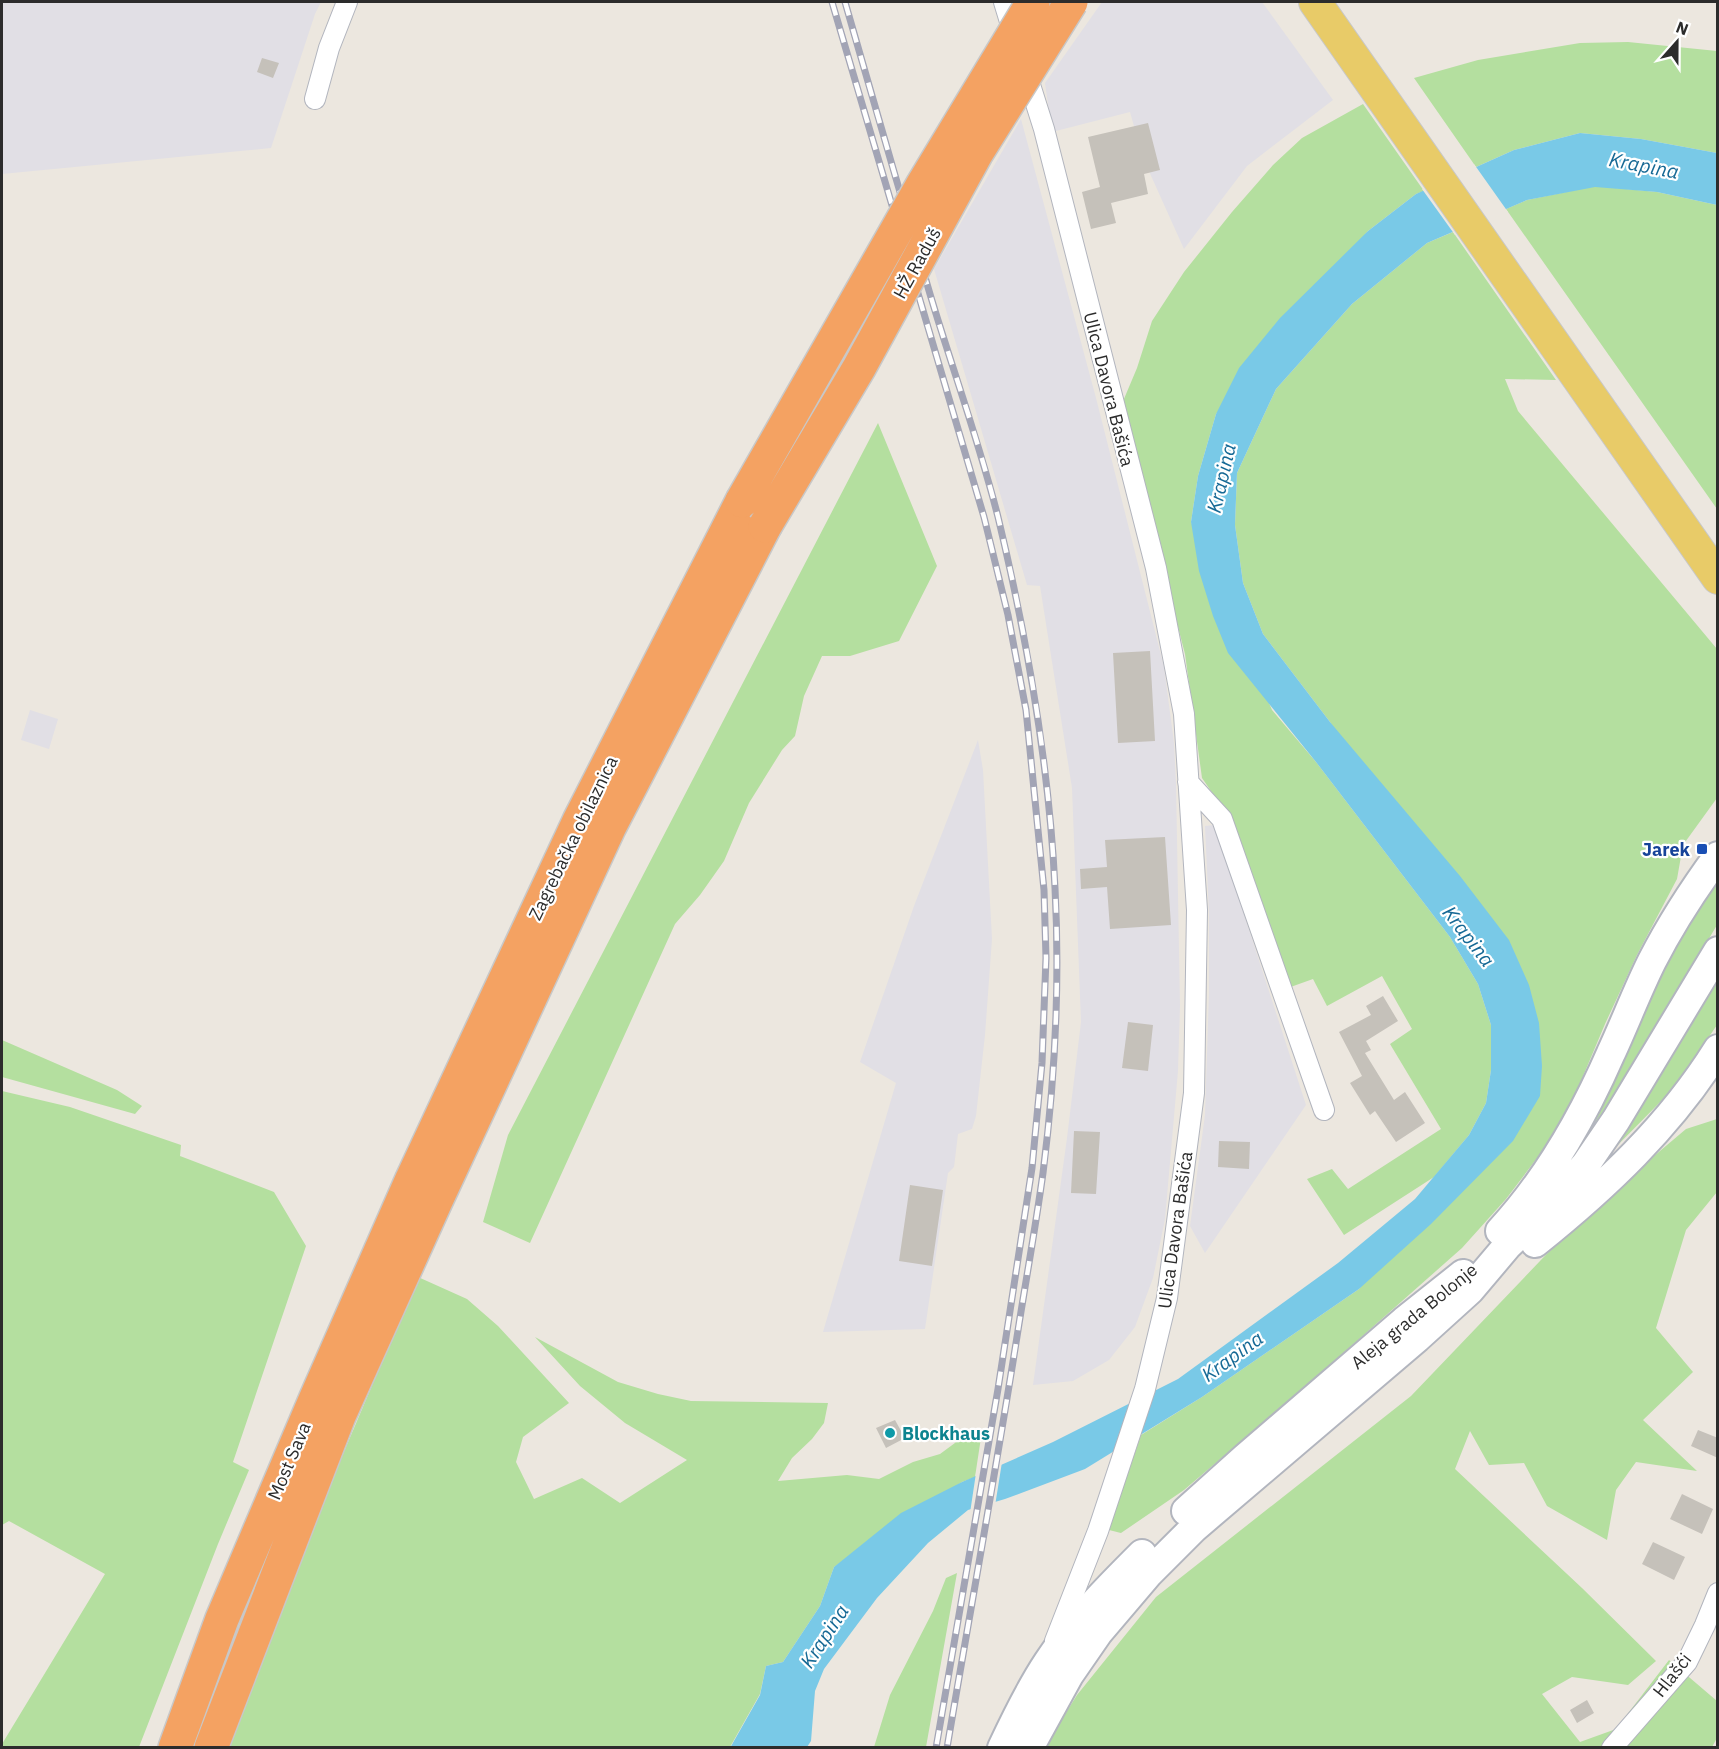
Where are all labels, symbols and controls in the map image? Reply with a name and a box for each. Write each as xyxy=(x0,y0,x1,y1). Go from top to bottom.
north arrow xyxy=(1647,12,1707,72)
text: N xyxy=(1673,17,1691,39)
water label: Krapina xyxy=(1607,145,1681,185)
street label: HŽ Raduš xyxy=(888,223,946,303)
street label: Ulica Davora Bašića xyxy=(1079,309,1139,469)
water label: Krapina xyxy=(1200,441,1242,515)
street label: Zagrebačka obilaznica xyxy=(523,752,623,924)
place label: Jarek xyxy=(1642,838,1691,861)
marker: Jarek xyxy=(1695,842,1709,856)
water label: Krapina xyxy=(1437,900,1501,972)
street label: Ulica Davora Bašića xyxy=(1153,1150,1197,1310)
street label: Aleja grada Bolonje xyxy=(1346,1258,1482,1374)
water label: Krapina xyxy=(1196,1324,1268,1388)
street label: Most Sava xyxy=(262,1418,316,1503)
place label: Blockhaus xyxy=(902,1422,990,1445)
marker: Blockhaus xyxy=(883,1426,897,1440)
water label: Krapina xyxy=(793,1599,855,1673)
street label: Hlašći xyxy=(1648,1648,1696,1702)

